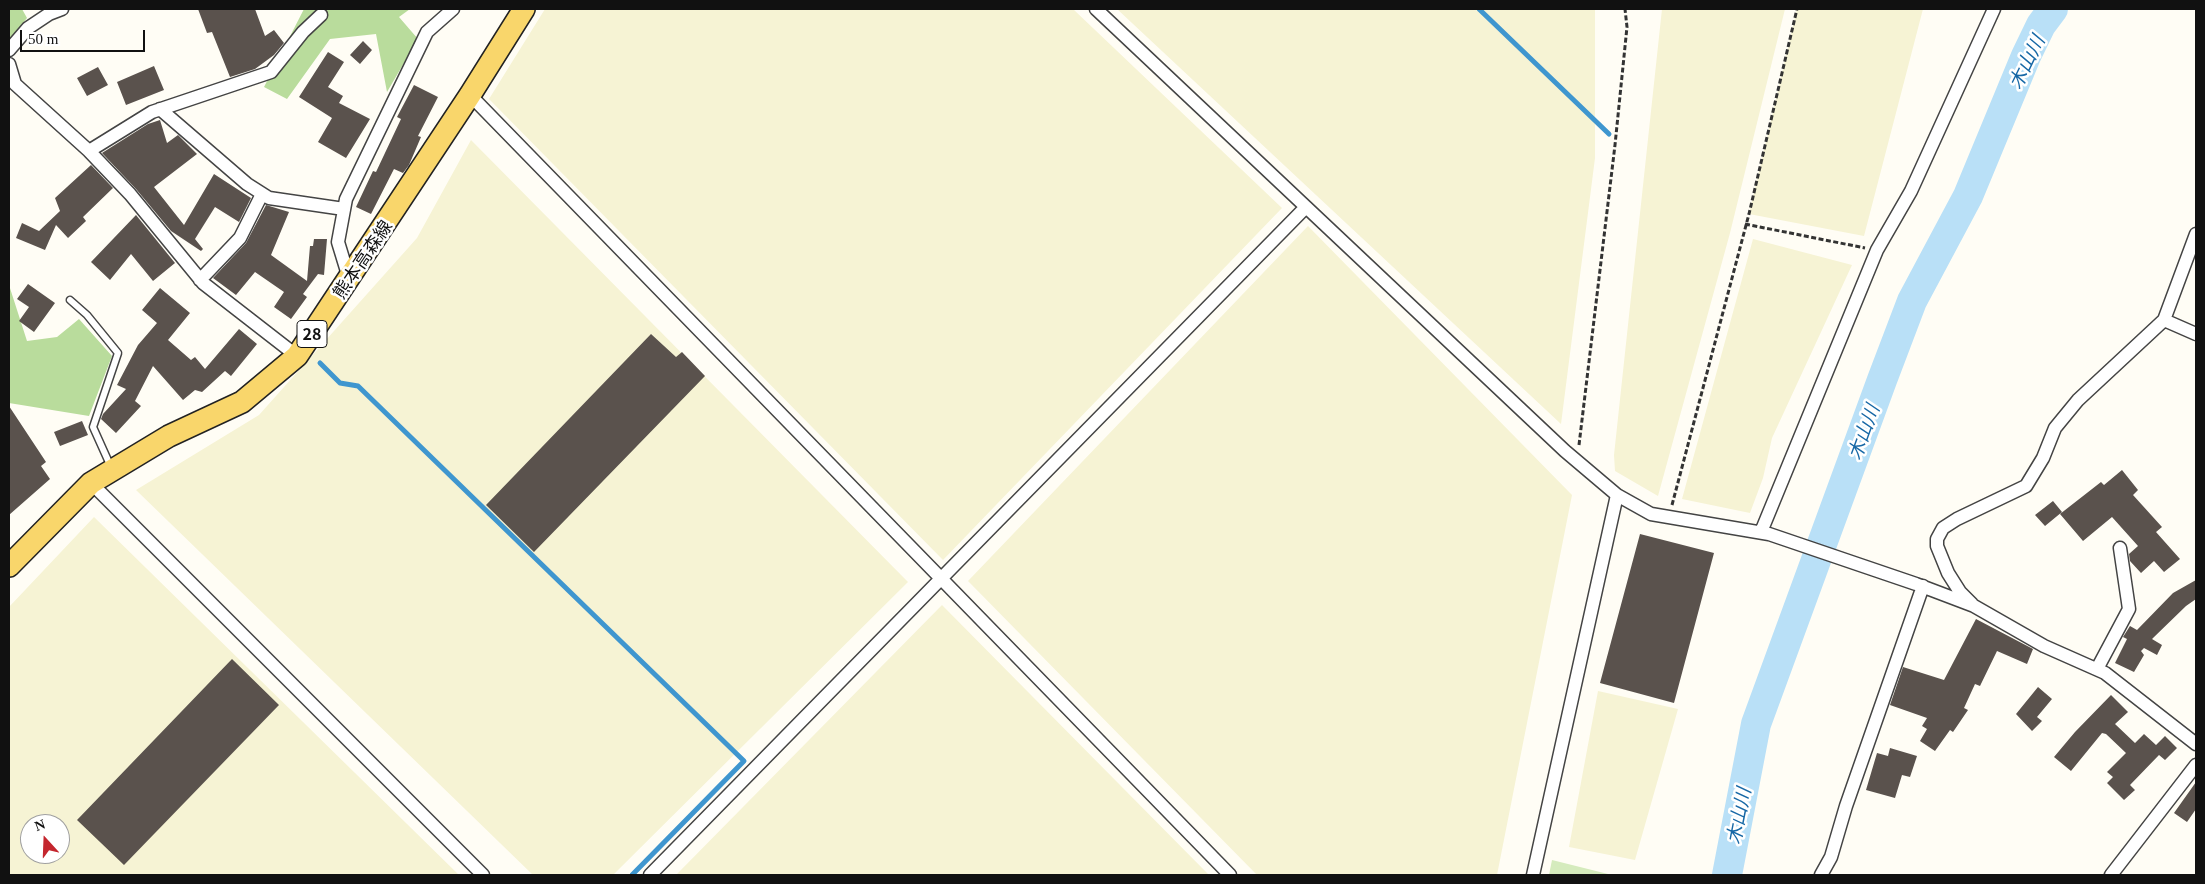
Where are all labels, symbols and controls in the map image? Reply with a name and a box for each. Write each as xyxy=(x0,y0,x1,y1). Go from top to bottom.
scale bar xyxy=(22,20,148,52)
text: 50 m xyxy=(28,31,58,47)
water label: 木山川 xyxy=(2003,31,2049,93)
street label: 熊本高森線 xyxy=(328,216,396,302)
road number: 28 xyxy=(297,320,327,348)
water label: 木山川 xyxy=(1843,401,1883,463)
water label: 木山川 xyxy=(1721,786,1755,846)
north arrow xyxy=(20,814,70,864)
text: N xyxy=(33,817,47,834)

